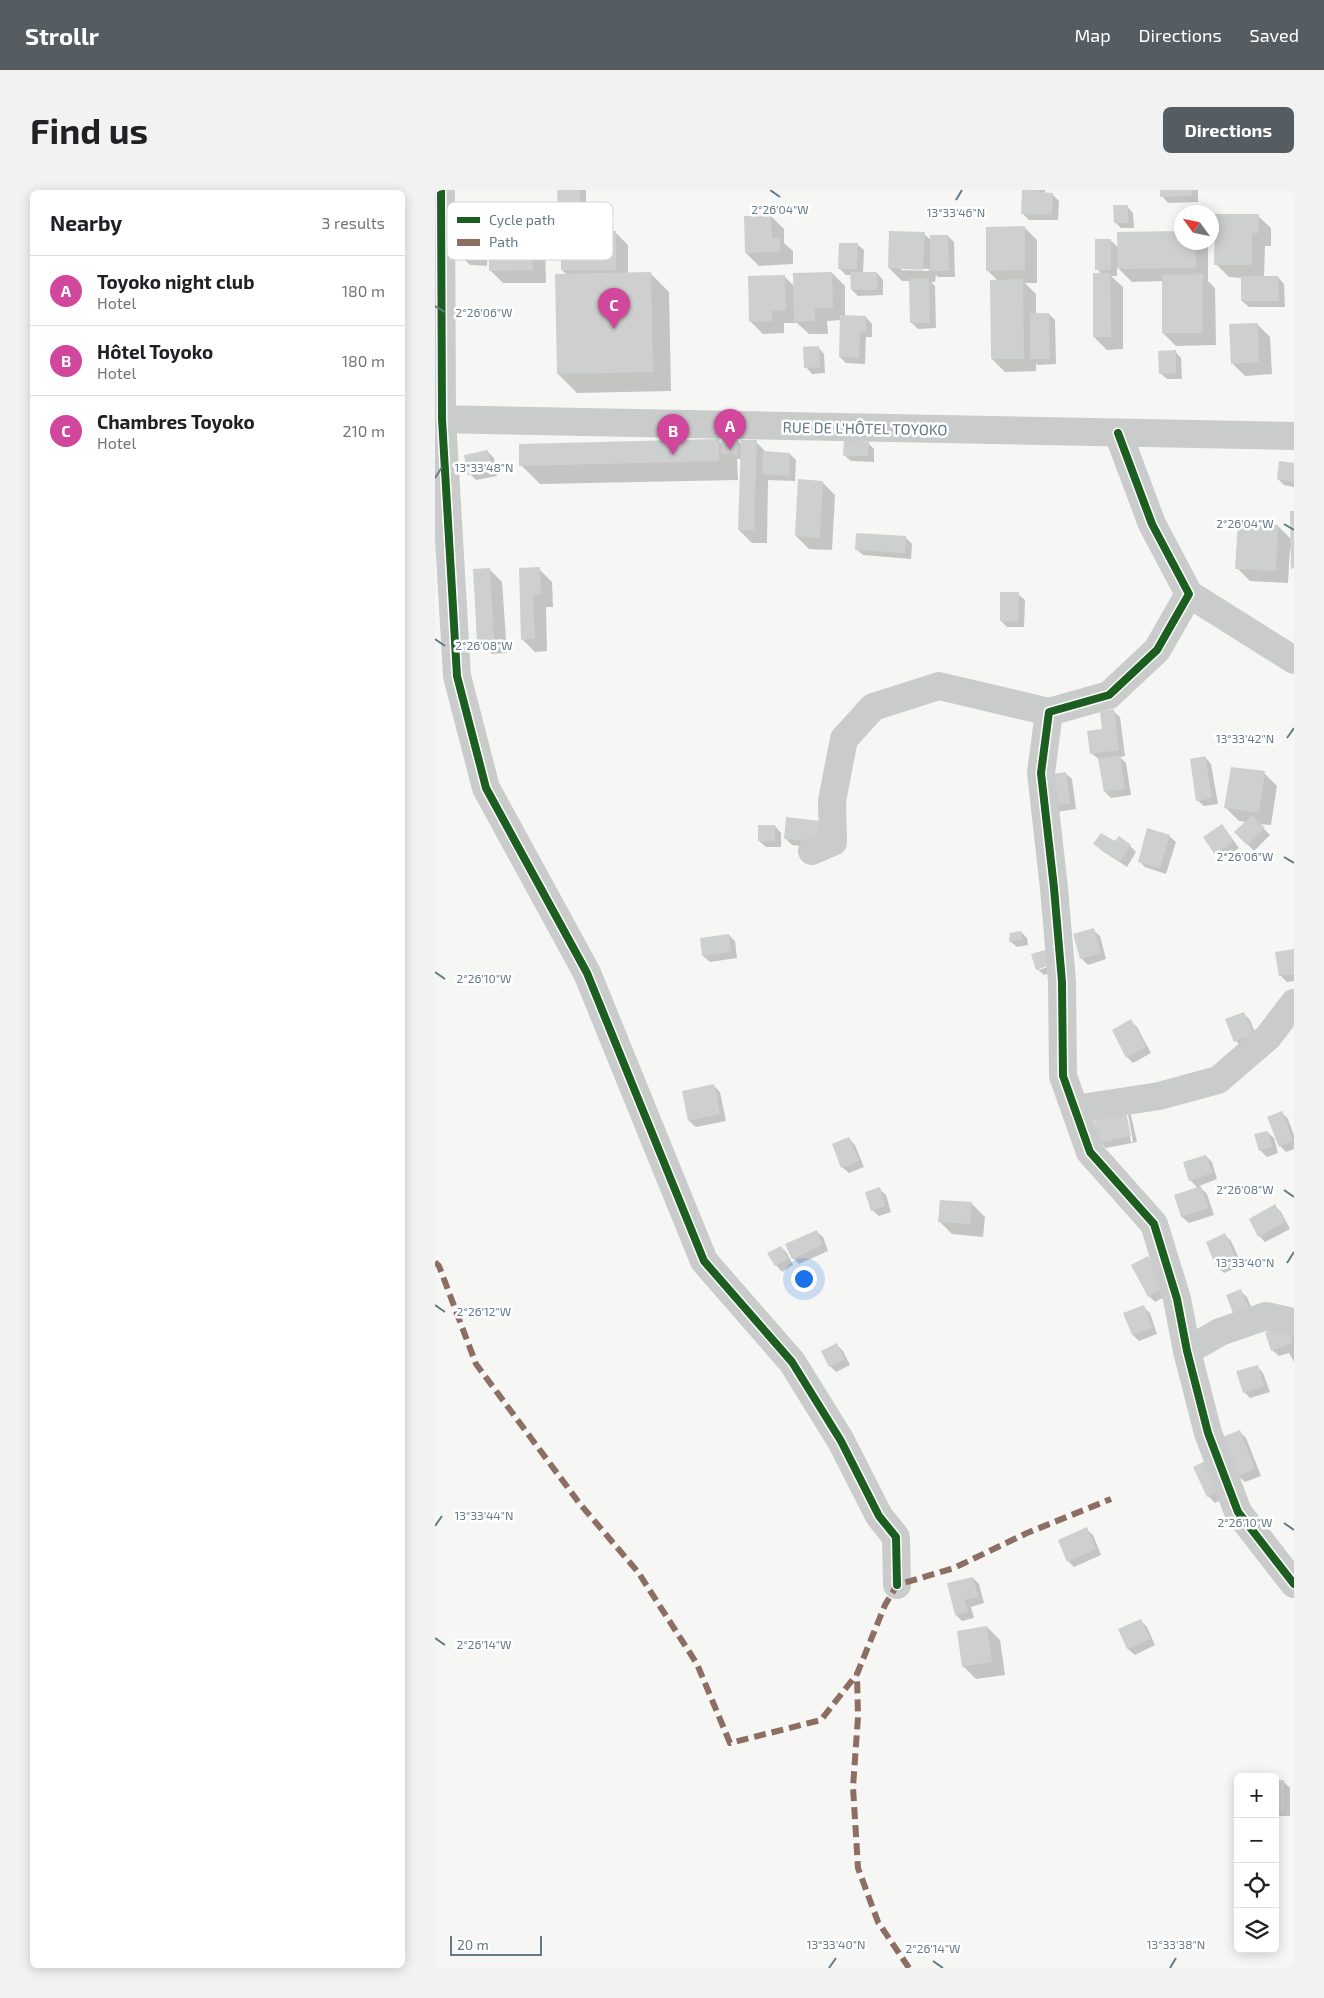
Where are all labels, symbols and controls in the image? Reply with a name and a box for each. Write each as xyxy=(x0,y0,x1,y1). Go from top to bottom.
text: Strollr xyxy=(25,21,99,50)
text: Map xyxy=(1074,24,1111,46)
text: Directions xyxy=(1139,24,1222,46)
text: Saved xyxy=(1250,24,1299,46)
button: Directions xyxy=(1163,107,1294,153)
text: Find us xyxy=(30,109,148,151)
legend xyxy=(447,202,613,260)
text: 2°26'04"W xyxy=(751,202,809,216)
text: 13°33'46"N xyxy=(927,205,985,219)
north arrow xyxy=(1174,205,1219,250)
text: Nearby xyxy=(50,210,122,235)
text: Cycle path xyxy=(489,211,555,228)
text: 3 results xyxy=(322,213,385,232)
text: Path xyxy=(489,233,518,250)
text: Toyoko night club xyxy=(97,270,254,293)
text: A xyxy=(61,281,71,300)
text: 180 m xyxy=(342,281,385,300)
pin: C xyxy=(598,288,630,329)
text: Hotel xyxy=(97,293,136,312)
text: 2°26'06"W xyxy=(456,305,512,319)
text: Hôtel Toyoko xyxy=(97,340,213,363)
text: B xyxy=(61,351,71,370)
text: 180 m xyxy=(342,351,385,370)
text: Hotel xyxy=(97,363,136,382)
pin: A xyxy=(714,409,746,450)
text: Chambres Toyoko xyxy=(97,410,255,433)
pin: B xyxy=(657,414,689,455)
street label: RUE DE L'HÔTEL TOYOKO xyxy=(782,418,948,438)
text: C xyxy=(61,421,71,440)
text: 210 m xyxy=(342,421,385,440)
text: Hotel xyxy=(97,433,136,452)
text: 13°33'48"N xyxy=(455,460,513,474)
text: 2°26'04"W xyxy=(1216,516,1274,530)
text: 2°26'08"W xyxy=(455,638,513,652)
text: 13°33'42"N xyxy=(1216,731,1274,745)
text: 2°26'06"W xyxy=(1217,849,1273,863)
text: 2°26'10"W xyxy=(457,971,511,985)
text: 2°26'08"W xyxy=(1216,1182,1274,1196)
text: 13°33'40"N xyxy=(1216,1255,1274,1269)
your location xyxy=(791,1266,817,1292)
text: 2°26'12"W xyxy=(457,1304,511,1318)
text: 13°33'44"N xyxy=(455,1508,513,1522)
text: 2°26'10"W xyxy=(1218,1515,1272,1529)
text: 2°26'14"W xyxy=(457,1637,511,1651)
map controls xyxy=(1234,1773,1279,1953)
button: + xyxy=(1234,1773,1279,1818)
button: − xyxy=(1234,1818,1279,1863)
button: locate xyxy=(1234,1863,1279,1908)
button: layers xyxy=(1234,1908,1279,1953)
scale bar xyxy=(450,1933,543,1956)
text: 20 m xyxy=(457,1936,489,1953)
text: 13°33'40"N xyxy=(807,1937,865,1951)
text: 13°33'38"N xyxy=(1147,1937,1205,1951)
text: 2°26'14"W xyxy=(906,1941,960,1955)

